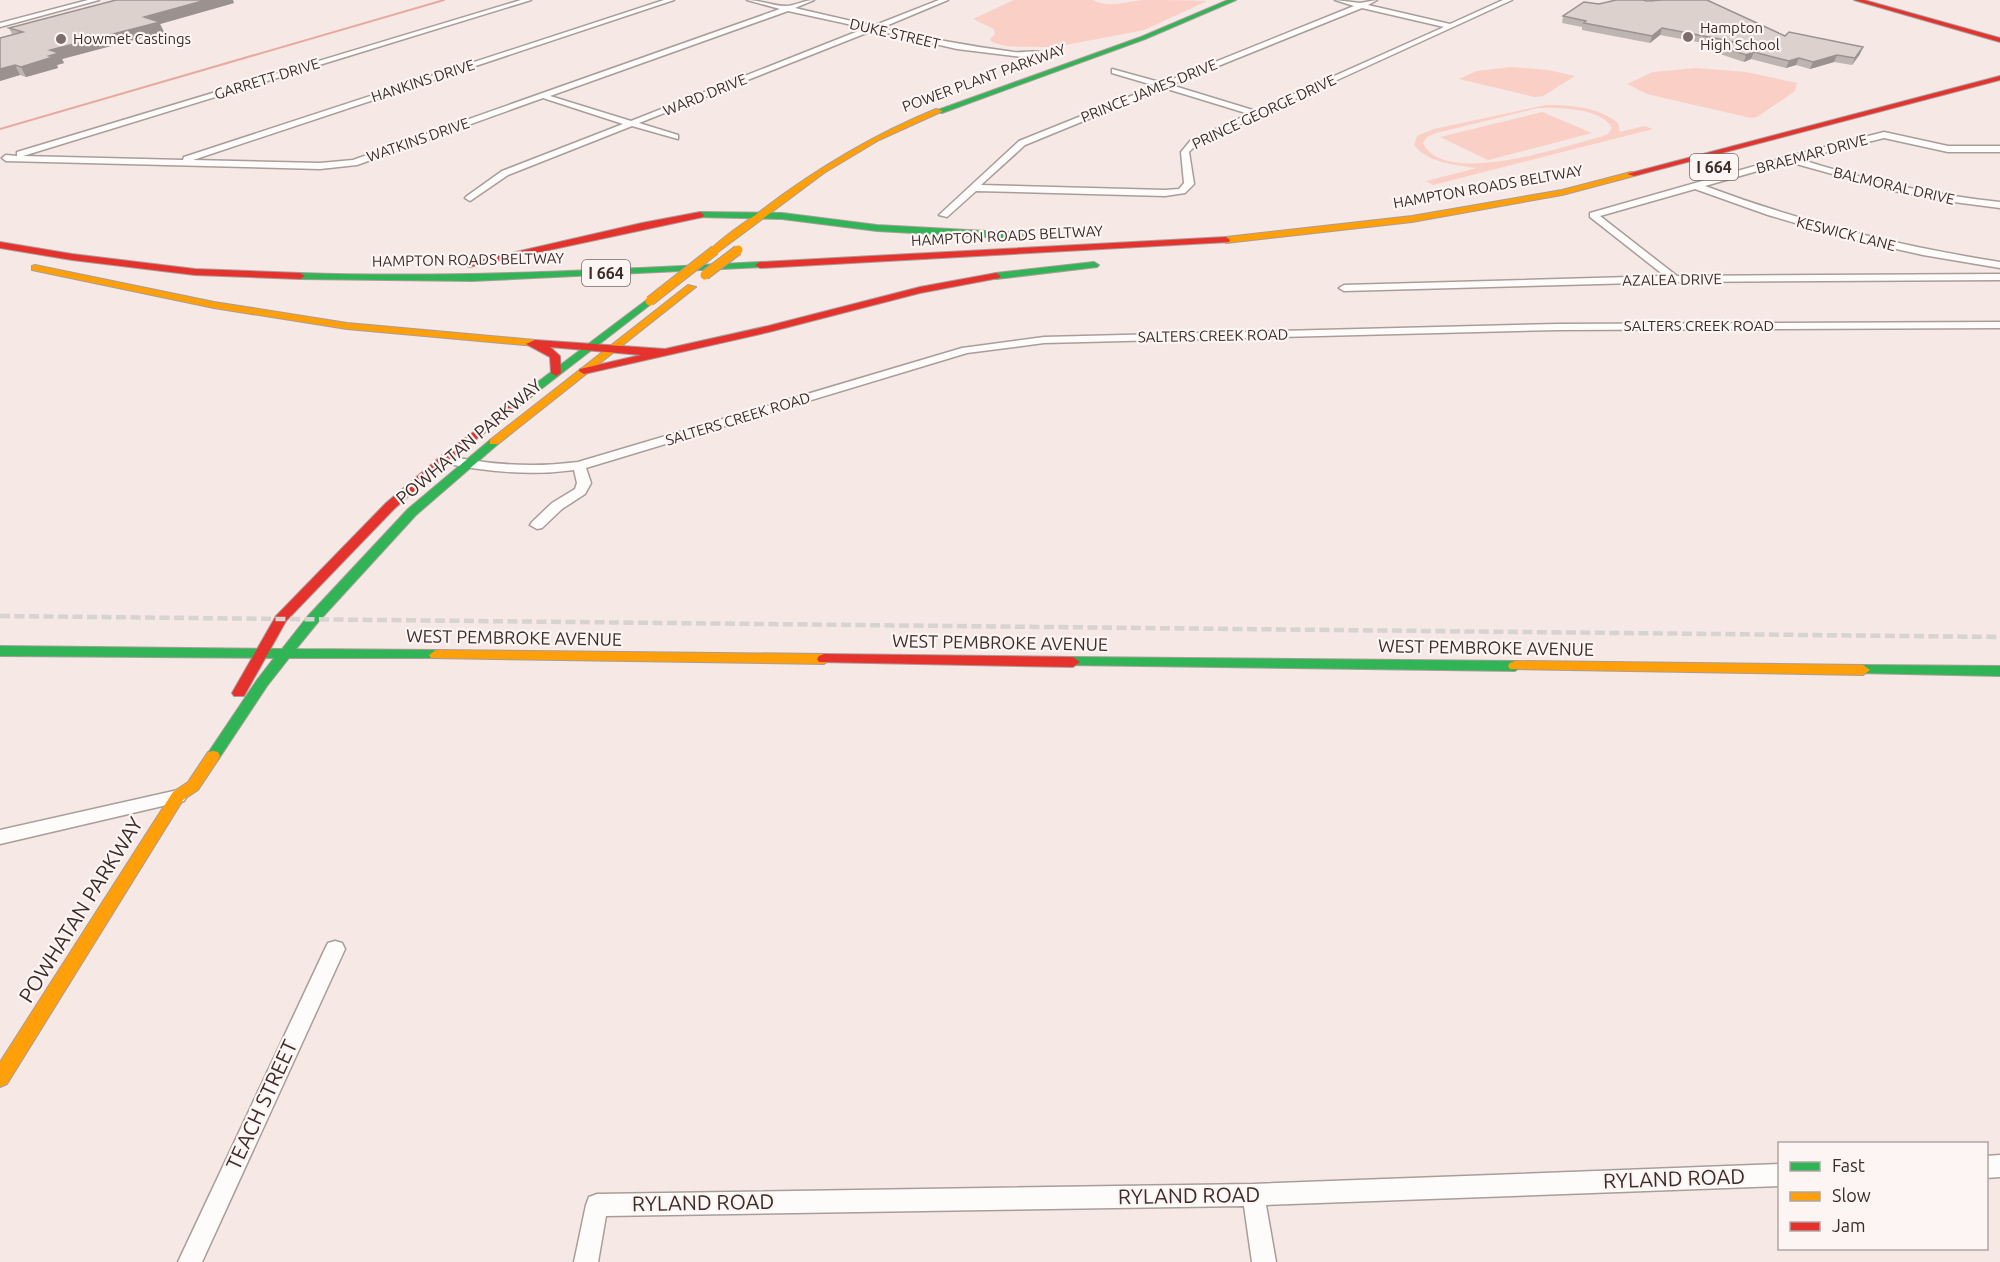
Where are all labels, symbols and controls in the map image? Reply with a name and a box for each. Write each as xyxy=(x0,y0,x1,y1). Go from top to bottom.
street label: DUKE STREET xyxy=(848,15,943,52)
place label: Hampton High School xyxy=(1700,19,1780,53)
place label: Howmet Castings xyxy=(73,30,191,47)
marker: Hampton High School xyxy=(1681,30,1695,44)
marker: Howmet Castings xyxy=(54,32,68,46)
street label: POWER PLANT PARKWAY xyxy=(900,40,1068,115)
street label: GARRETT DRIVE xyxy=(212,54,321,103)
street label: PRINCE JAMES DRIVE xyxy=(1078,55,1219,126)
street label: HANKINS DRIVE xyxy=(369,56,477,105)
street label: WARD DRIVE xyxy=(661,70,749,119)
street label: PRINCE GEORGE DRIVE xyxy=(1189,71,1338,152)
street label: WATKINS DRIVE xyxy=(364,114,472,165)
street label: BRAEMAR DRIVE xyxy=(1754,130,1870,177)
road number: I 664 xyxy=(1690,154,1738,180)
street label: HAMPTON ROADS BELTWAY xyxy=(1392,161,1584,212)
street label: BALMORAL DRIVE xyxy=(1832,163,1956,208)
street label: KESWICK LANE xyxy=(1795,213,1898,254)
street label: HAMPTON ROADS BELTWAY xyxy=(910,222,1104,249)
street label: HAMPTON ROADS BELTWAY xyxy=(372,249,565,270)
road number: I 664 xyxy=(582,260,630,286)
street label: AZALEA DRIVE xyxy=(1622,270,1722,289)
street label: SALTERS CREEK ROAD xyxy=(1624,317,1774,334)
street label: SALTERS CREEK ROAD xyxy=(1138,326,1288,345)
street label: POWHATAN PARKWAY xyxy=(392,374,546,508)
street label: SALTERS CREEK ROAD xyxy=(664,388,812,449)
street label: WEST PEMBROKE AVENUE xyxy=(406,625,622,649)
street label: WEST PEMBROKE AVENUE xyxy=(892,630,1108,654)
street label: WEST PEMBROKE AVENUE xyxy=(1378,635,1594,659)
street label: POWHATAN PARKWAY xyxy=(13,812,147,1007)
street label: TEACH STREET xyxy=(221,1036,302,1173)
legend xyxy=(1778,1142,1988,1250)
text: Fast xyxy=(1832,1155,1865,1175)
street label: RYLAND ROAD xyxy=(1602,1164,1745,1192)
street label: RYLAND ROAD xyxy=(1118,1182,1260,1208)
text: Slow xyxy=(1832,1185,1871,1205)
street label: RYLAND ROAD xyxy=(632,1189,774,1215)
text: Jam xyxy=(1832,1215,1866,1235)

